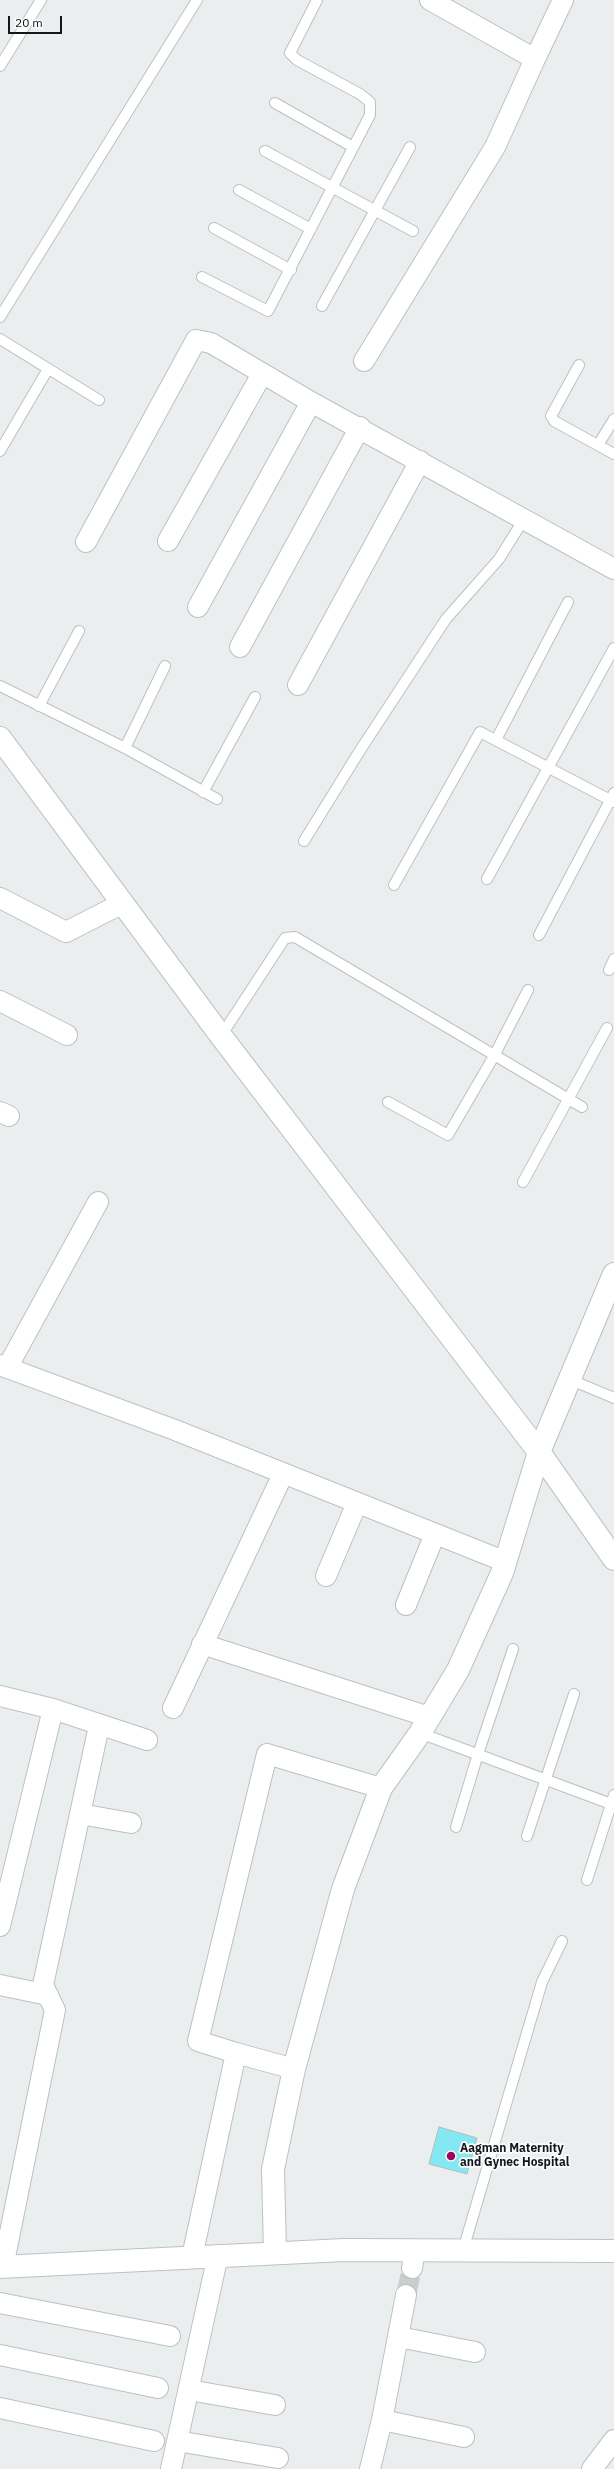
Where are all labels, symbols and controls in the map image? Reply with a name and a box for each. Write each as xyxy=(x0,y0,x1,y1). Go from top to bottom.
scale bar xyxy=(10,8,64,34)
text: 20 m xyxy=(15,15,43,30)
place label: Aagman Maternity and Gynec Hospital xyxy=(460,2142,569,2170)
marker: Aagman Maternity and Gynec Hospital xyxy=(445,2150,457,2162)

